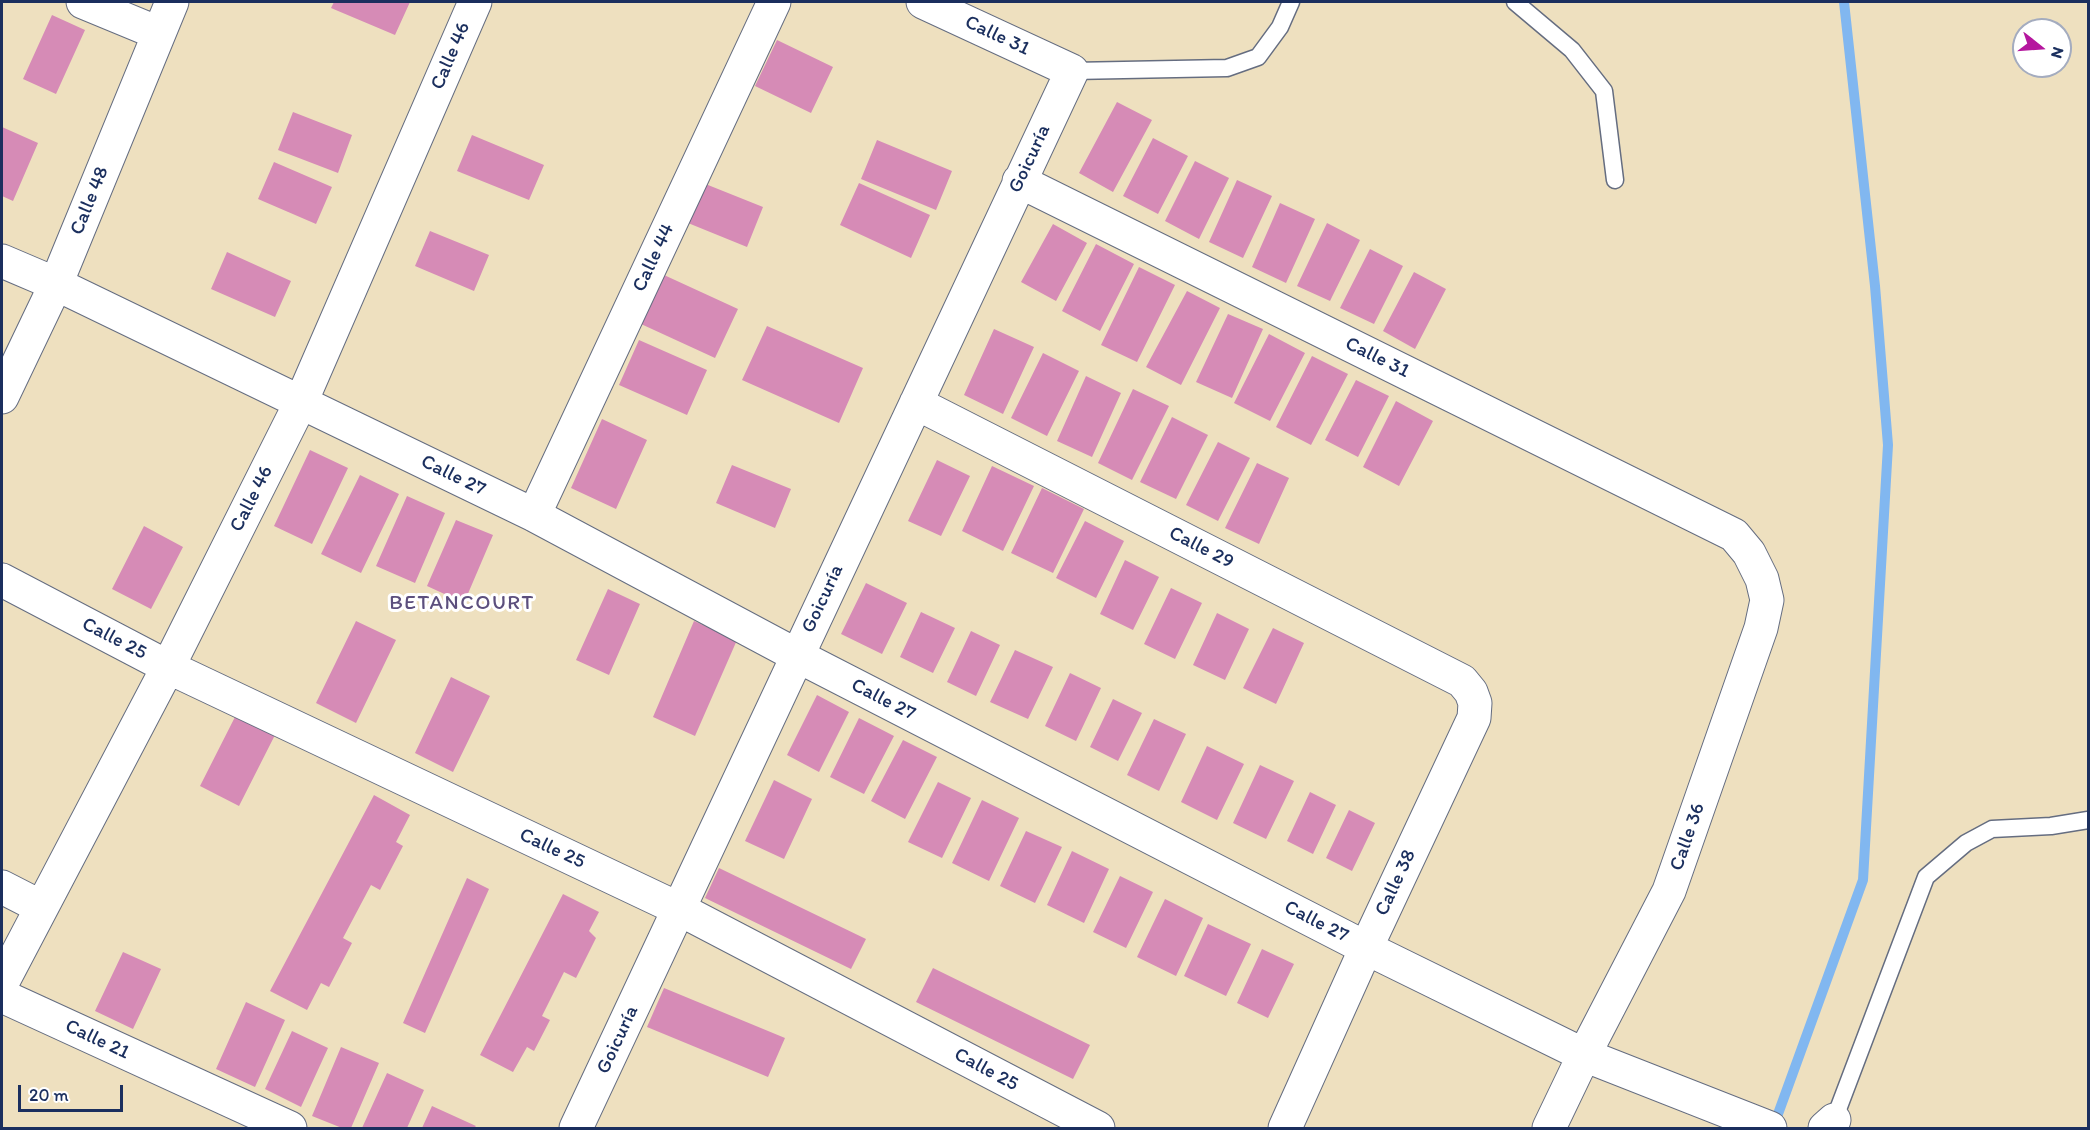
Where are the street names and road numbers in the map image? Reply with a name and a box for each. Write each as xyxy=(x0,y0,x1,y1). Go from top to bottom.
street label: Calle 31 xyxy=(961,11,1033,61)
street label: Calle 46 xyxy=(426,19,476,93)
street label: Goicuría xyxy=(1004,121,1056,197)
street label: Calle 48 xyxy=(65,163,115,239)
street label: Calle 44 xyxy=(628,220,680,296)
street label: Calle 31 xyxy=(1341,332,1413,384)
street label: Calle 27 xyxy=(417,450,489,502)
street label: Calle 46 xyxy=(225,462,279,536)
street label: Calle 29 xyxy=(1165,522,1237,574)
street label: Goicuría xyxy=(797,561,849,637)
street label: Calle 25 xyxy=(78,613,150,665)
street label: Calle 27 xyxy=(847,674,919,726)
street label: Calle 36 xyxy=(1665,800,1711,874)
street label: Calle 25 xyxy=(515,823,589,875)
street label: Calle 38 xyxy=(1370,846,1422,920)
street label: Calle 27 xyxy=(1280,896,1352,948)
street label: Goicuría xyxy=(592,1002,644,1078)
street label: Calle 21 xyxy=(61,1015,133,1065)
street label: Calle 25 xyxy=(950,1043,1022,1097)

